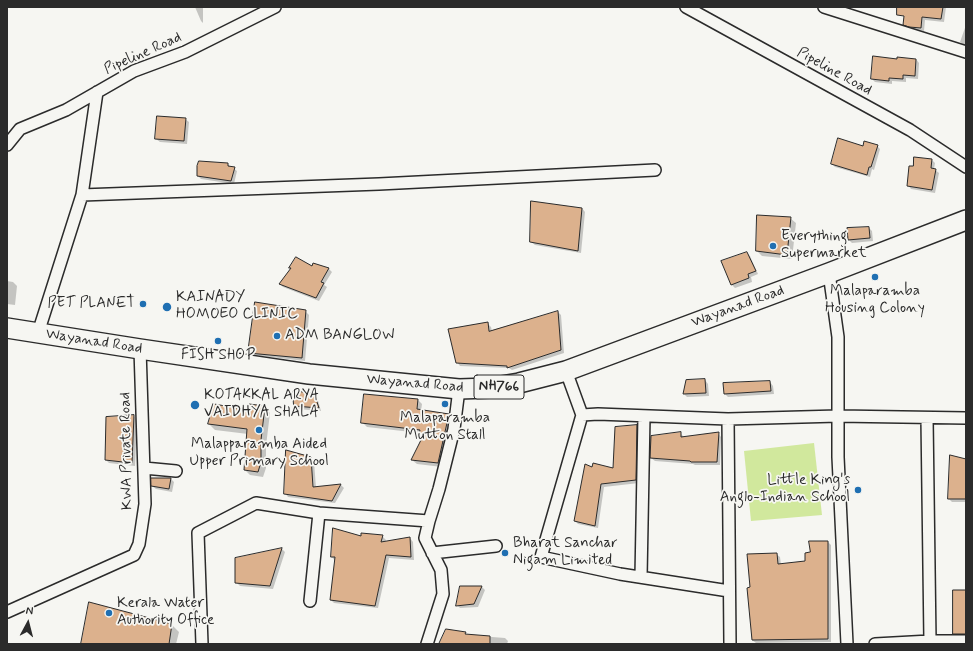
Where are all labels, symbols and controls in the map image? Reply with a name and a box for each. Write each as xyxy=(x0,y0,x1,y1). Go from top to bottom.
street label: Pipeline Road xyxy=(101,29,185,79)
street label: Pipeline Road xyxy=(793,44,875,100)
place label: Everything Supermarket xyxy=(781,228,867,263)
marker: Everything Supermarket xyxy=(768,241,778,251)
marker: Malaparamba Housing Colony xyxy=(870,272,880,282)
street label: Wayanad Road xyxy=(689,282,787,332)
place label: Malaparamba Housing Colony xyxy=(825,283,925,318)
place label: KAINADY HOMOEO CLINIC xyxy=(176,289,298,324)
place label: PET PLANET xyxy=(47,295,135,313)
marker: PET PLANET xyxy=(138,299,148,309)
marker: KAINADY HOMOEO CLINIC xyxy=(161,301,173,313)
street label: Wayanad Road xyxy=(44,325,144,359)
place label: ADM BANGLOW xyxy=(285,327,394,345)
marker: ADM BANGLOW xyxy=(272,331,282,341)
marker: FISH SHOP xyxy=(213,336,223,346)
place label: FISH SHOP xyxy=(181,347,255,365)
street label: Wayanad Road xyxy=(366,371,464,397)
road number: NH766 xyxy=(474,375,524,399)
place label: KOTAKKAL ARYA VAIDHYA SHALA xyxy=(204,387,319,422)
street label: KWA Private Road xyxy=(117,392,137,510)
marker: KOTAKKAL ARYA VAIDHYA SHALA xyxy=(189,399,201,411)
marker: Malaparamba Mutton Stall xyxy=(440,399,450,409)
place label: Malaparamba Mutton Stall xyxy=(400,410,490,445)
marker: Malapparamba Aided Upper Primary School xyxy=(254,425,264,435)
place label: Malapparamba Aided Upper Primary School xyxy=(189,436,329,471)
place label: Little King's Anglo-Indian School xyxy=(720,472,850,507)
marker: Little King's Anglo-Indian School xyxy=(853,485,863,495)
place label: Bharat Sanchar Nigam Limited xyxy=(513,535,618,570)
marker: Bharat Sanchar Nigam Limited xyxy=(500,548,510,558)
place label: Kerala Water Authority Office xyxy=(117,595,214,630)
north arrow xyxy=(8,603,48,643)
text: N xyxy=(25,604,34,618)
marker: Kerala Water Authority Office xyxy=(104,608,114,618)

